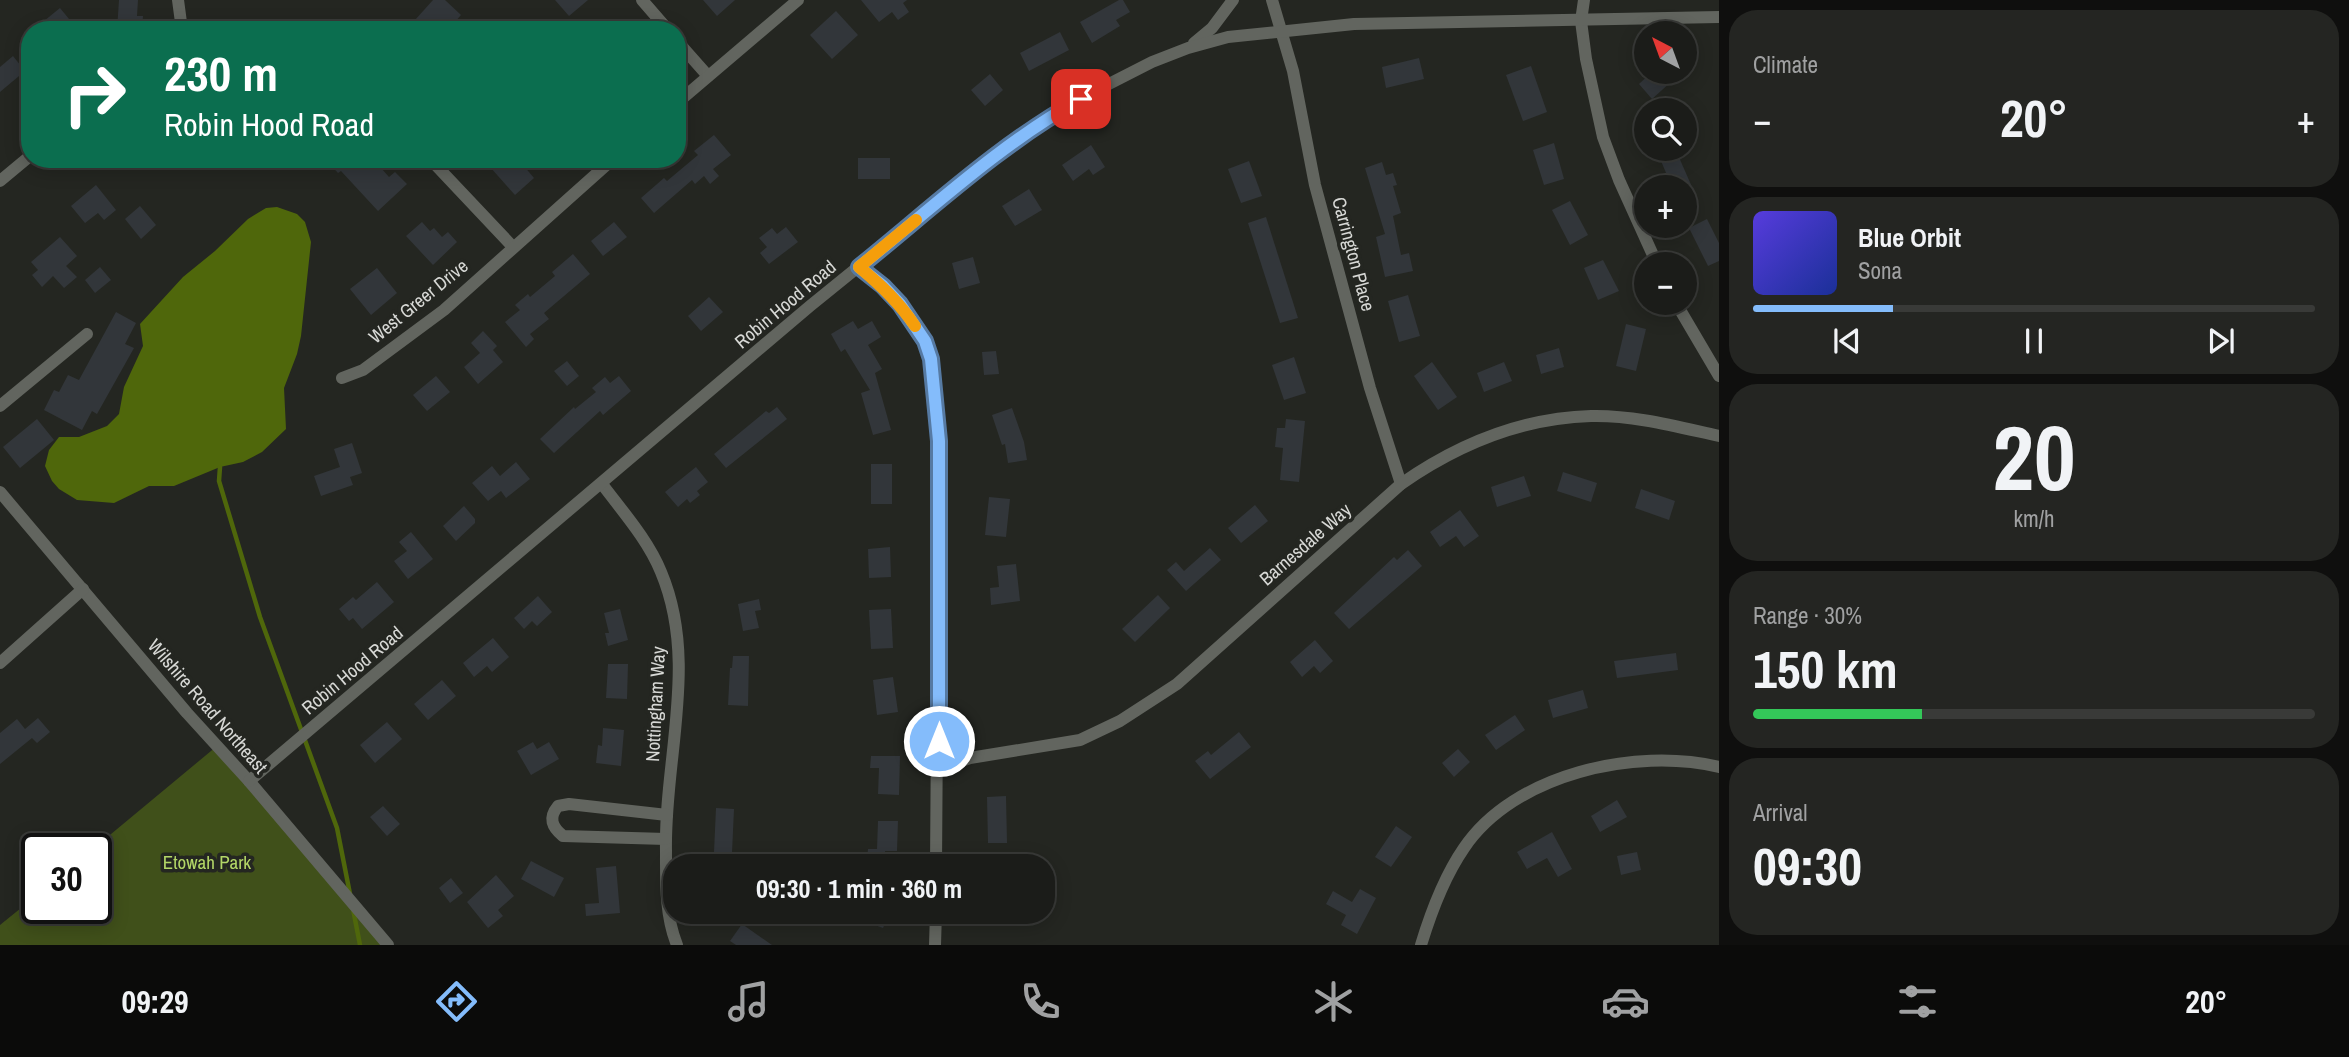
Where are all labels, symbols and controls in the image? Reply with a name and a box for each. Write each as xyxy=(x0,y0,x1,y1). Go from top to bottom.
north arrow xyxy=(1634,21,1698,84)
map controls xyxy=(1634,21,1697,315)
text: 230 m xyxy=(164,40,278,106)
icon: right xyxy=(49,49,140,140)
text: Climate xyxy=(1753,49,1818,80)
pin xyxy=(1051,69,1111,129)
icon: arrive xyxy=(1062,80,1100,118)
text: 20° xyxy=(2000,83,2068,153)
text: − xyxy=(1753,94,1771,145)
text: + xyxy=(2297,94,2315,145)
button: search xyxy=(1634,98,1697,161)
text: Robin Hood Road xyxy=(164,103,374,146)
button: + xyxy=(1634,175,1697,238)
street label: Carrington Place xyxy=(1326,194,1382,314)
text: Blue Orbit xyxy=(1858,220,1961,255)
button: − xyxy=(1634,252,1697,315)
street label: West Greer Drive xyxy=(363,253,473,349)
street label: Robin Hood Road xyxy=(729,254,841,354)
text: Sona xyxy=(1858,255,1902,286)
icon: previous xyxy=(1828,322,1866,360)
icon: pause xyxy=(2015,322,2053,360)
icon: next xyxy=(2202,322,2240,360)
text: 20 xyxy=(1993,396,2076,518)
street label: Barnesdale Way xyxy=(1254,497,1357,591)
text: km/h xyxy=(2014,503,2054,534)
text: Range · 30% xyxy=(1753,600,1862,631)
street label: Robin Hood Road xyxy=(296,620,408,720)
street label: Wilshire Road Northeast xyxy=(142,633,274,779)
text: 150 km xyxy=(1753,634,1898,704)
street label: Nottingham Way xyxy=(639,645,671,762)
position arrow xyxy=(902,704,976,778)
text: Arrival xyxy=(1753,797,1808,828)
text: 09:30 xyxy=(1753,831,1862,901)
speed limit sign: 30 xyxy=(21,833,112,924)
park label: Etowah Park xyxy=(163,849,251,875)
text: 09:30 · 1 min · 360 m xyxy=(756,871,962,906)
icon: directions xyxy=(432,977,481,1026)
icon: music xyxy=(724,977,773,1026)
icon: phone xyxy=(1016,977,1065,1026)
icon: climate xyxy=(1309,977,1358,1026)
icon: car xyxy=(1601,977,1650,1026)
icon: filters xyxy=(1893,977,1942,1026)
text: 09:29 xyxy=(122,980,189,1023)
text: 20° xyxy=(2185,980,2227,1023)

